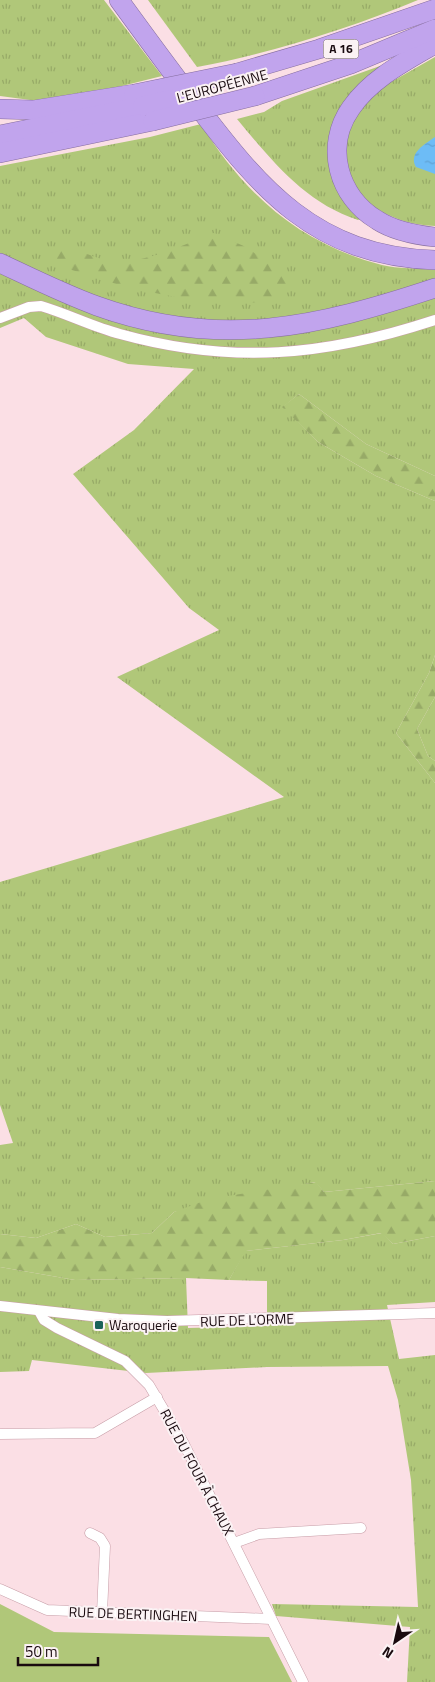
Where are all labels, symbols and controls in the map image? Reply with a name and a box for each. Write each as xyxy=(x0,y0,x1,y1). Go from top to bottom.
road number: A 16 xyxy=(324,40,358,59)
street label: L'EUROPÉENNE xyxy=(174,63,270,108)
street label: RUE DE L'ORME xyxy=(200,1307,295,1332)
place label: Waroquerie xyxy=(109,1314,177,1335)
marker: Waroquerie xyxy=(93,1319,105,1331)
street label: RUE DU FOUR À CHAUX xyxy=(155,1405,240,1539)
street label: RUE DE BERTINGHEN xyxy=(68,1601,198,1626)
north arrow xyxy=(370,1617,420,1667)
scale bar xyxy=(18,1634,98,1666)
text: 50 m xyxy=(25,1640,58,1663)
text: N xyxy=(378,1642,397,1665)

